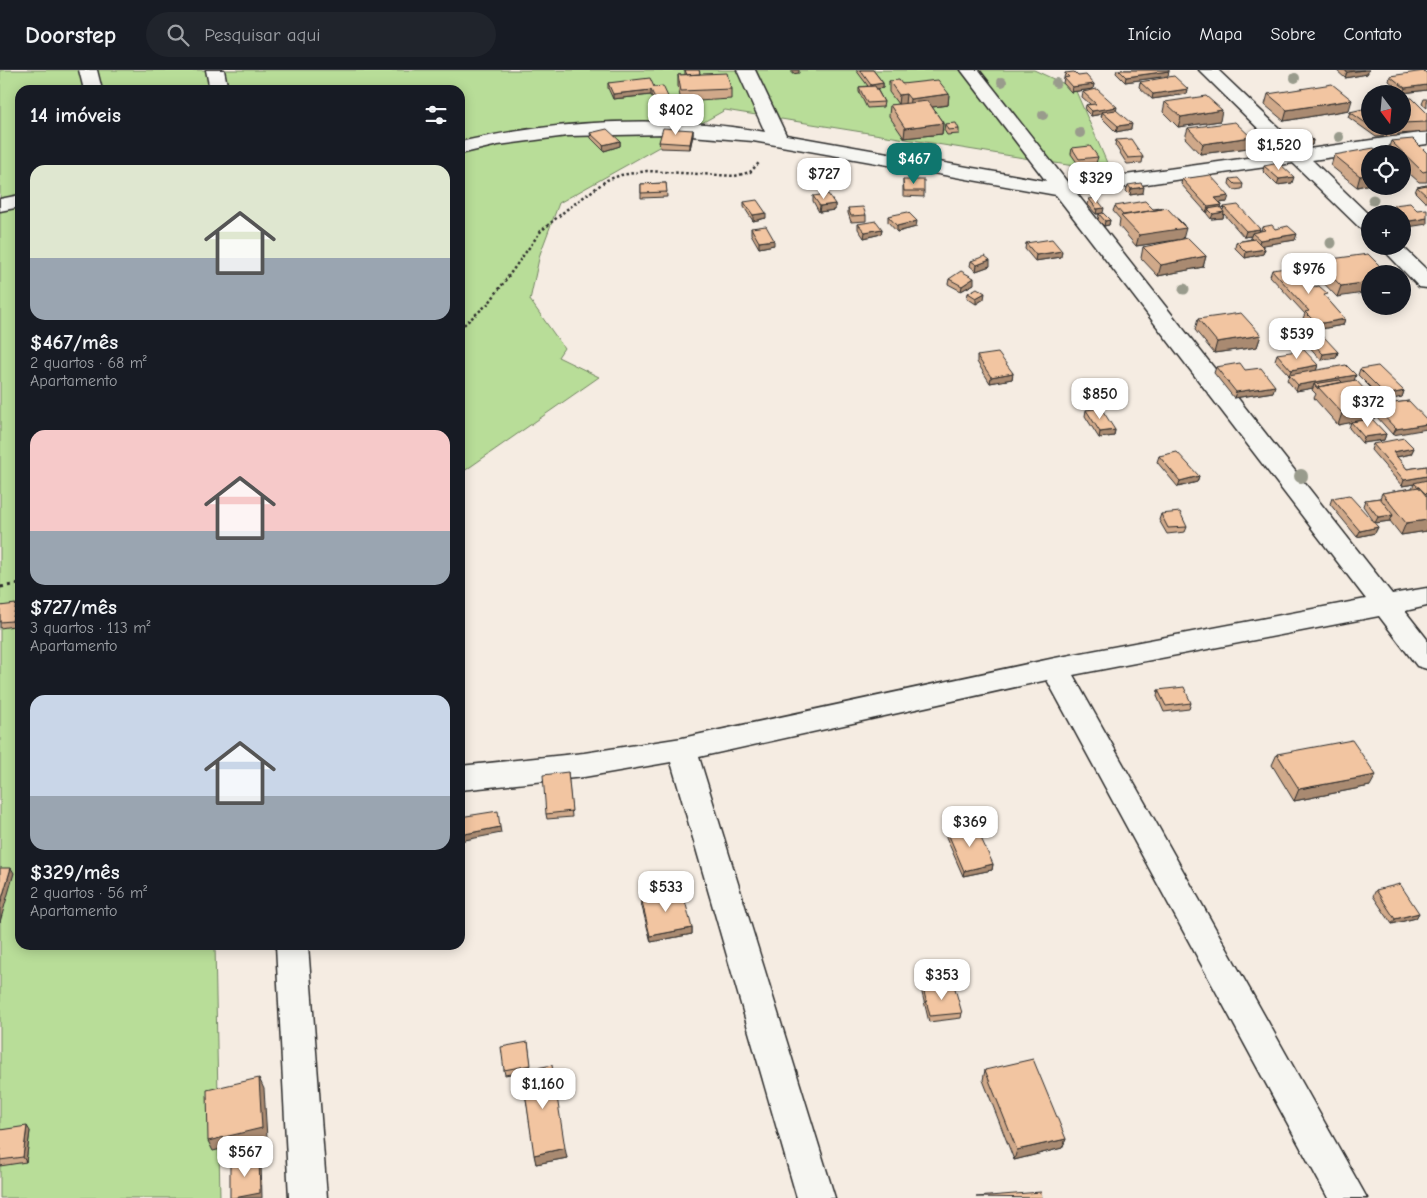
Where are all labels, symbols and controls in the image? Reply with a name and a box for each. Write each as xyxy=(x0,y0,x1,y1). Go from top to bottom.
search box xyxy=(146,12,496,57)
text: Doorstep xyxy=(25,21,116,49)
icon: search xyxy=(164,21,192,49)
text: Pesquisar aqui xyxy=(204,24,320,46)
text: Início xyxy=(1128,24,1171,45)
text: Mapa xyxy=(1199,24,1242,45)
text: Sobre xyxy=(1270,24,1315,45)
text: Contato xyxy=(1343,24,1402,45)
north arrow xyxy=(1361,85,1411,135)
map controls xyxy=(1361,85,1411,315)
pin: $402 xyxy=(646,93,706,136)
icon: filters xyxy=(422,101,450,129)
text: $402 xyxy=(659,101,693,119)
text: 14 imóveis xyxy=(30,103,121,127)
pin: $1,520 xyxy=(1238,128,1320,171)
text: $1,520 xyxy=(1257,136,1301,154)
pin: $467 xyxy=(884,142,944,185)
button: locate xyxy=(1361,145,1411,195)
text: $467 xyxy=(898,150,930,168)
pin: $727 xyxy=(794,158,854,200)
pin: $329 xyxy=(1066,162,1126,204)
text: $727 xyxy=(808,165,840,183)
text: $329 xyxy=(1079,169,1113,187)
icon: home xyxy=(195,198,285,288)
button: + xyxy=(1361,205,1411,255)
pin: $976 xyxy=(1279,252,1339,295)
text: $976 xyxy=(1293,260,1325,278)
button: − xyxy=(1361,265,1411,315)
pin: $539 xyxy=(1267,318,1327,360)
text: $539 xyxy=(1280,325,1314,343)
text: $467/mês xyxy=(30,330,118,354)
text: 2 quartos · 68 m² xyxy=(30,354,147,372)
text: Apartamento xyxy=(30,372,117,390)
pin: $850 xyxy=(1070,378,1130,420)
text: $850 xyxy=(1082,385,1118,403)
pin: $372 xyxy=(1338,386,1398,428)
text: $372 xyxy=(1352,393,1384,411)
icon: home xyxy=(195,463,285,553)
text: $727/mês xyxy=(30,595,117,619)
text: 3 quartos · 113 m² xyxy=(30,619,150,637)
text: Apartamento xyxy=(30,637,117,655)
icon: home xyxy=(195,728,285,818)
pin: $369 xyxy=(940,806,1000,848)
text: $369 xyxy=(953,813,987,831)
text: $329/mês xyxy=(30,860,120,884)
pin: $533 xyxy=(636,870,696,913)
text: $533 xyxy=(649,878,683,896)
text: 2 quartos · 56 m² xyxy=(30,884,147,902)
text: Apartamento xyxy=(30,902,117,920)
pin: $353 xyxy=(912,958,972,1001)
text: $353 xyxy=(925,966,959,984)
pin: $1,160 xyxy=(502,1068,584,1110)
text: $1,160 xyxy=(522,1075,564,1093)
pin: $567 xyxy=(215,1136,275,1178)
text: $567 xyxy=(228,1143,262,1161)

